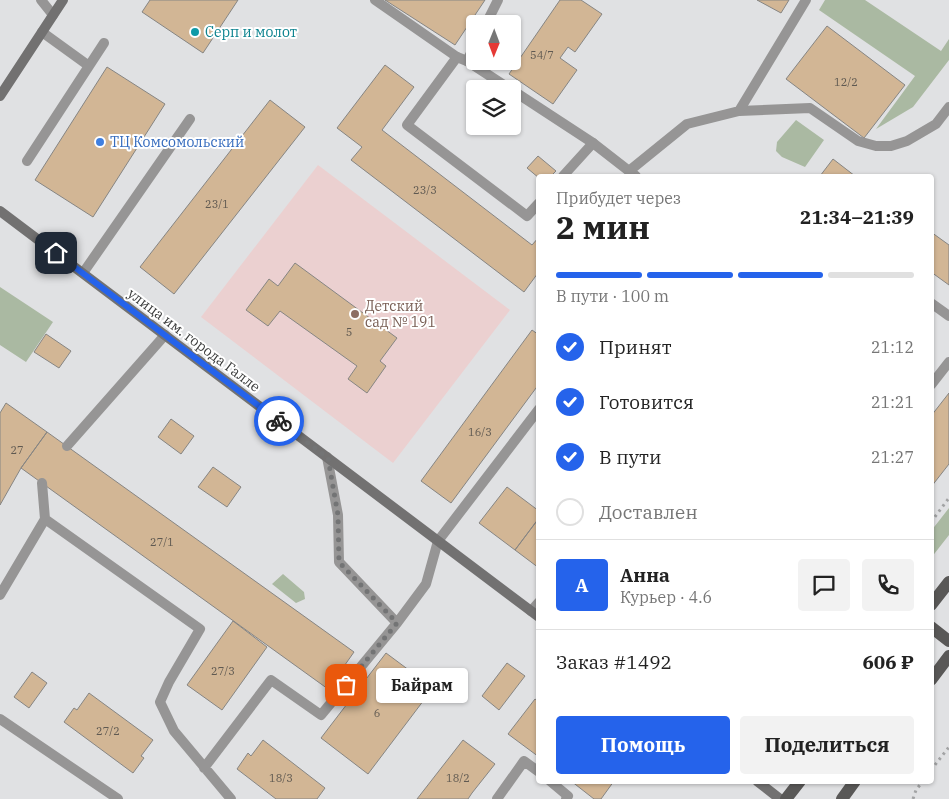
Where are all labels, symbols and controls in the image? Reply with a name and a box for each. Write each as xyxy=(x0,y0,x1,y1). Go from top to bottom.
north arrow xyxy=(466,15,521,70)
map controls xyxy=(466,15,521,135)
place label: Серп и молот xyxy=(205,23,297,41)
marker: Серп и молот xyxy=(189,26,201,38)
house number: 54/7 xyxy=(530,48,554,62)
house number: 12/2 xyxy=(834,75,858,89)
button: layers xyxy=(466,80,521,135)
place label: ТЦ Комсомольский xyxy=(110,133,244,151)
marker: ТЦ Комсомольский xyxy=(94,136,106,148)
house number: 23/3 xyxy=(413,183,437,197)
text: Прибудет через xyxy=(556,188,681,208)
house number: 23/1 xyxy=(205,197,229,211)
text: 21:34–21:39 xyxy=(800,205,914,229)
text: 2 мин xyxy=(556,206,650,248)
pin xyxy=(35,232,77,274)
icon: home xyxy=(42,239,70,267)
street label: улица им. города Галле xyxy=(124,284,264,396)
text: В пути · 100 m xyxy=(556,286,669,306)
place label: Детский сад № 191 xyxy=(365,297,436,331)
marker: Детский сад № 191 xyxy=(349,308,361,320)
house number: 5 xyxy=(346,325,352,339)
icon: check xyxy=(556,333,584,361)
text: Принят xyxy=(599,335,672,359)
text: 21:12 xyxy=(871,337,914,357)
icon: check xyxy=(556,388,584,416)
text: Готовится xyxy=(599,390,694,414)
text: 21:21 xyxy=(871,392,914,412)
courier xyxy=(254,396,304,446)
icon: bike xyxy=(265,407,293,435)
house number: 16/3 xyxy=(468,425,492,439)
house number: 27 xyxy=(10,443,24,457)
icon: check xyxy=(556,443,584,471)
text: В пути xyxy=(599,445,661,469)
text: 21:27 xyxy=(871,447,914,467)
text: Доставлен xyxy=(599,500,698,524)
house number: 27/1 xyxy=(150,535,174,549)
button: chat xyxy=(798,559,850,611)
button: phone xyxy=(862,559,914,611)
text: Анна xyxy=(620,563,670,587)
text: А xyxy=(575,573,589,597)
text: Курьер · 4.6 xyxy=(620,587,712,607)
text: Заказ #1492 xyxy=(556,650,672,674)
text: 606 ₽ xyxy=(862,650,914,674)
house number: 27/3 xyxy=(211,664,235,678)
pin xyxy=(325,664,367,706)
callout: Байрам xyxy=(376,668,468,702)
icon: bag xyxy=(332,671,360,699)
text: Байрам xyxy=(391,675,453,695)
house number: 6 xyxy=(374,706,380,720)
button: Помощь xyxy=(556,716,730,774)
button: Поделиться xyxy=(740,716,914,774)
house number: 27/2 xyxy=(96,724,120,738)
house number: 18/3 xyxy=(269,771,293,785)
house number: 18/2 xyxy=(446,771,470,785)

